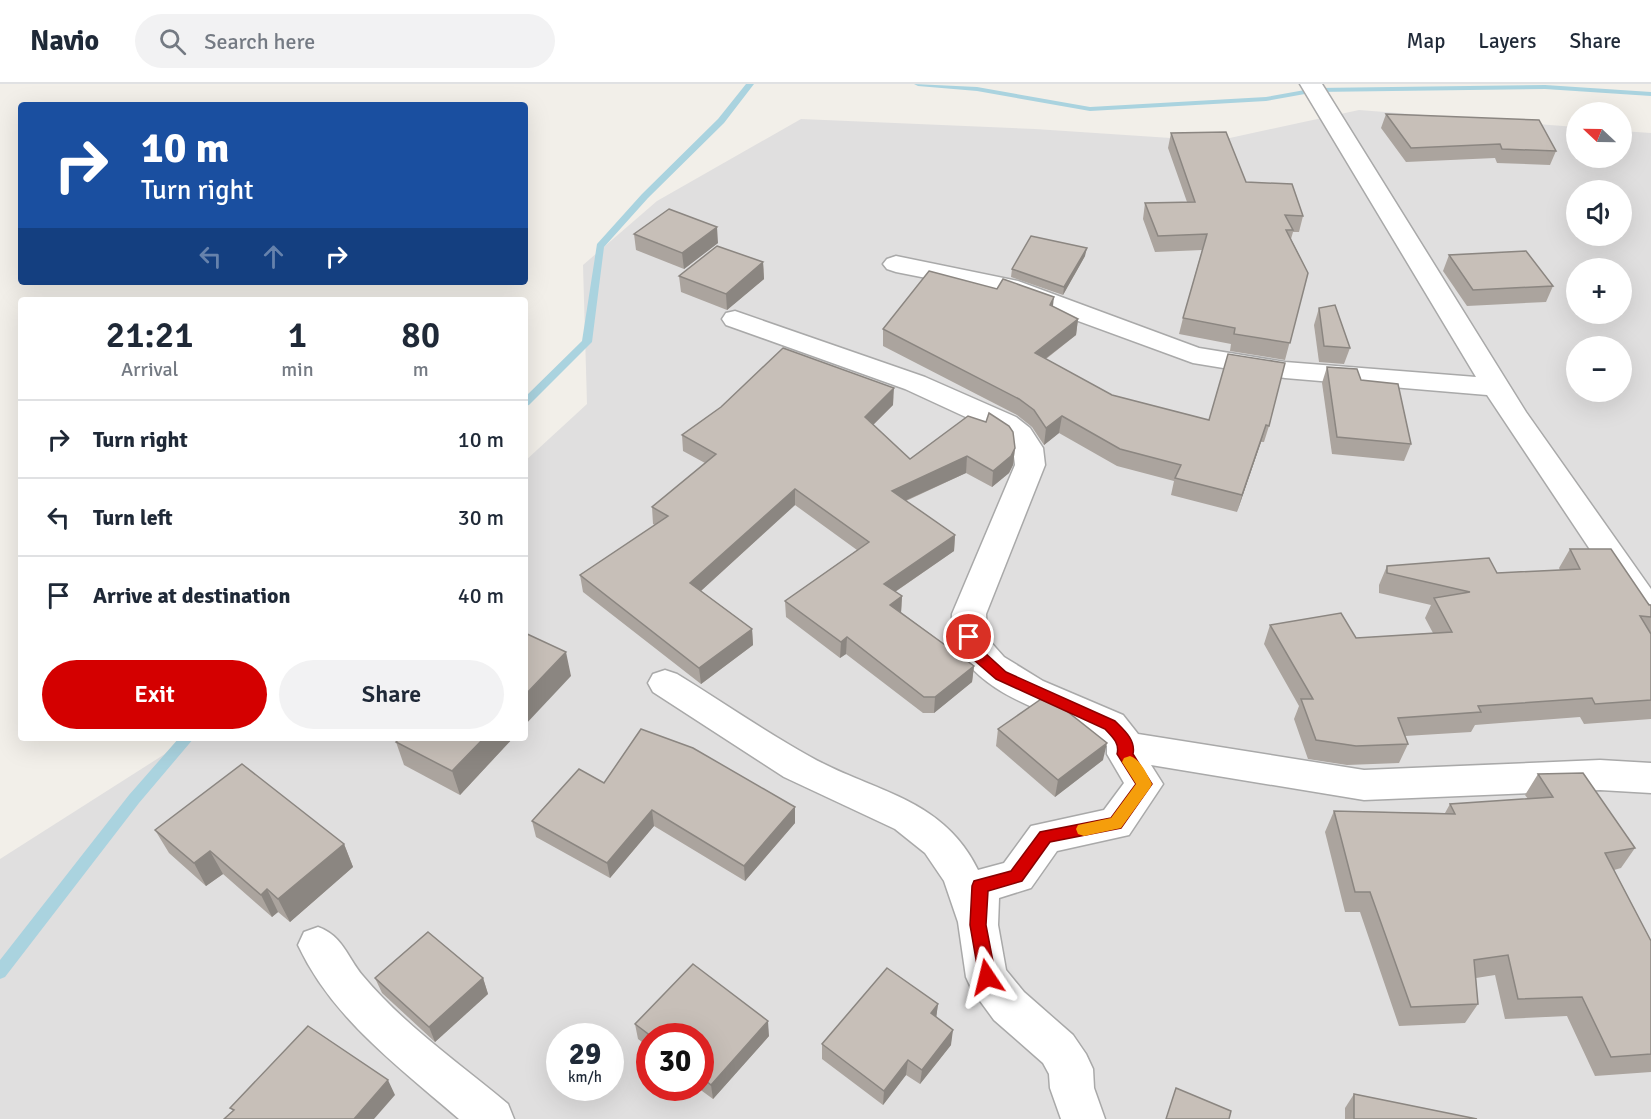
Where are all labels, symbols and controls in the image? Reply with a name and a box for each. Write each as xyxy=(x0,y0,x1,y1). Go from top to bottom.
search box xyxy=(135,14,555,68)
text: Navio xyxy=(30,24,99,58)
icon: search xyxy=(156,25,189,58)
text: Search here xyxy=(204,28,315,55)
text: Map xyxy=(1407,28,1445,54)
text: Layers xyxy=(1478,28,1536,54)
text: Share xyxy=(1569,28,1621,54)
north arrow xyxy=(1566,102,1632,168)
map controls xyxy=(1566,102,1632,402)
text: 10 m xyxy=(141,123,230,174)
icon: right xyxy=(42,126,120,204)
text: Turn right xyxy=(141,174,254,207)
button: sound xyxy=(1566,180,1632,246)
icon: left xyxy=(194,240,227,273)
icon: ahead xyxy=(257,240,290,273)
icon: right xyxy=(320,240,353,273)
button: + xyxy=(1566,258,1632,324)
text: 21:21 xyxy=(106,313,194,358)
text: 1 xyxy=(288,313,307,358)
text: 80 xyxy=(401,313,440,358)
button: − xyxy=(1566,336,1632,402)
text: Arrival xyxy=(121,357,178,382)
text: min xyxy=(281,357,314,382)
text: m xyxy=(413,357,429,382)
icon: right xyxy=(42,423,75,456)
text: Turn right xyxy=(93,426,188,453)
text: 10 m xyxy=(458,426,504,453)
icon: left xyxy=(42,501,75,534)
text: Turn left xyxy=(93,504,173,531)
text: 30 m xyxy=(458,504,504,531)
icon: arrive xyxy=(42,579,75,612)
text: Arrive at destination xyxy=(93,582,290,609)
text: 40 m xyxy=(458,582,504,609)
pin xyxy=(943,611,994,662)
icon: arrive xyxy=(952,620,985,653)
button: Exit xyxy=(42,660,267,729)
button: Share xyxy=(279,660,504,729)
position arrow xyxy=(955,945,1019,1009)
speed limit sign: 30 xyxy=(636,1023,714,1101)
text: 29 xyxy=(569,1036,601,1073)
text: km/h xyxy=(568,1068,602,1086)

